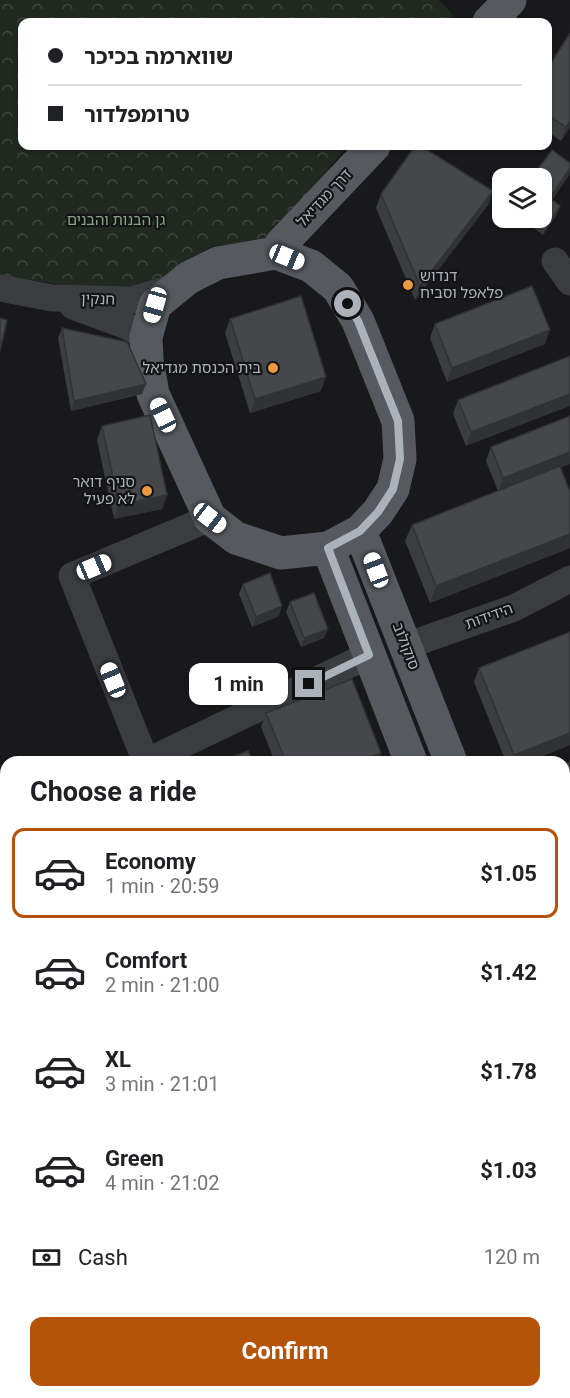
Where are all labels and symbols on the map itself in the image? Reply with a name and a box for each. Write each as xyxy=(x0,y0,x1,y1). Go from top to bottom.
street label: דרך מגדיאל xyxy=(293,165,355,231)
park label: גן הבנות והבנים xyxy=(67,211,166,229)
car xyxy=(267,242,307,272)
place label: דנדוש פלאפל וסביח xyxy=(420,267,503,302)
marker: דנדוש פלאפל וסביח xyxy=(401,278,415,292)
car xyxy=(141,285,169,325)
street label: חנקין xyxy=(81,289,115,309)
route start xyxy=(334,290,361,317)
place label: בית הכנסת מגדיאל xyxy=(143,359,261,377)
marker: בית הכנסת מגדיאל xyxy=(266,361,280,375)
car xyxy=(147,395,179,435)
place label: סניף דואר לא פעיל xyxy=(72,473,135,508)
marker: סניף דואר לא פעיל xyxy=(140,484,154,498)
car xyxy=(190,500,230,536)
car xyxy=(361,550,391,590)
car xyxy=(74,552,114,582)
street label: הידידות xyxy=(463,599,515,633)
street label: סוקולוב xyxy=(389,620,423,672)
car xyxy=(98,660,128,700)
callout: 1 min xyxy=(189,663,288,705)
route end xyxy=(295,670,322,697)

